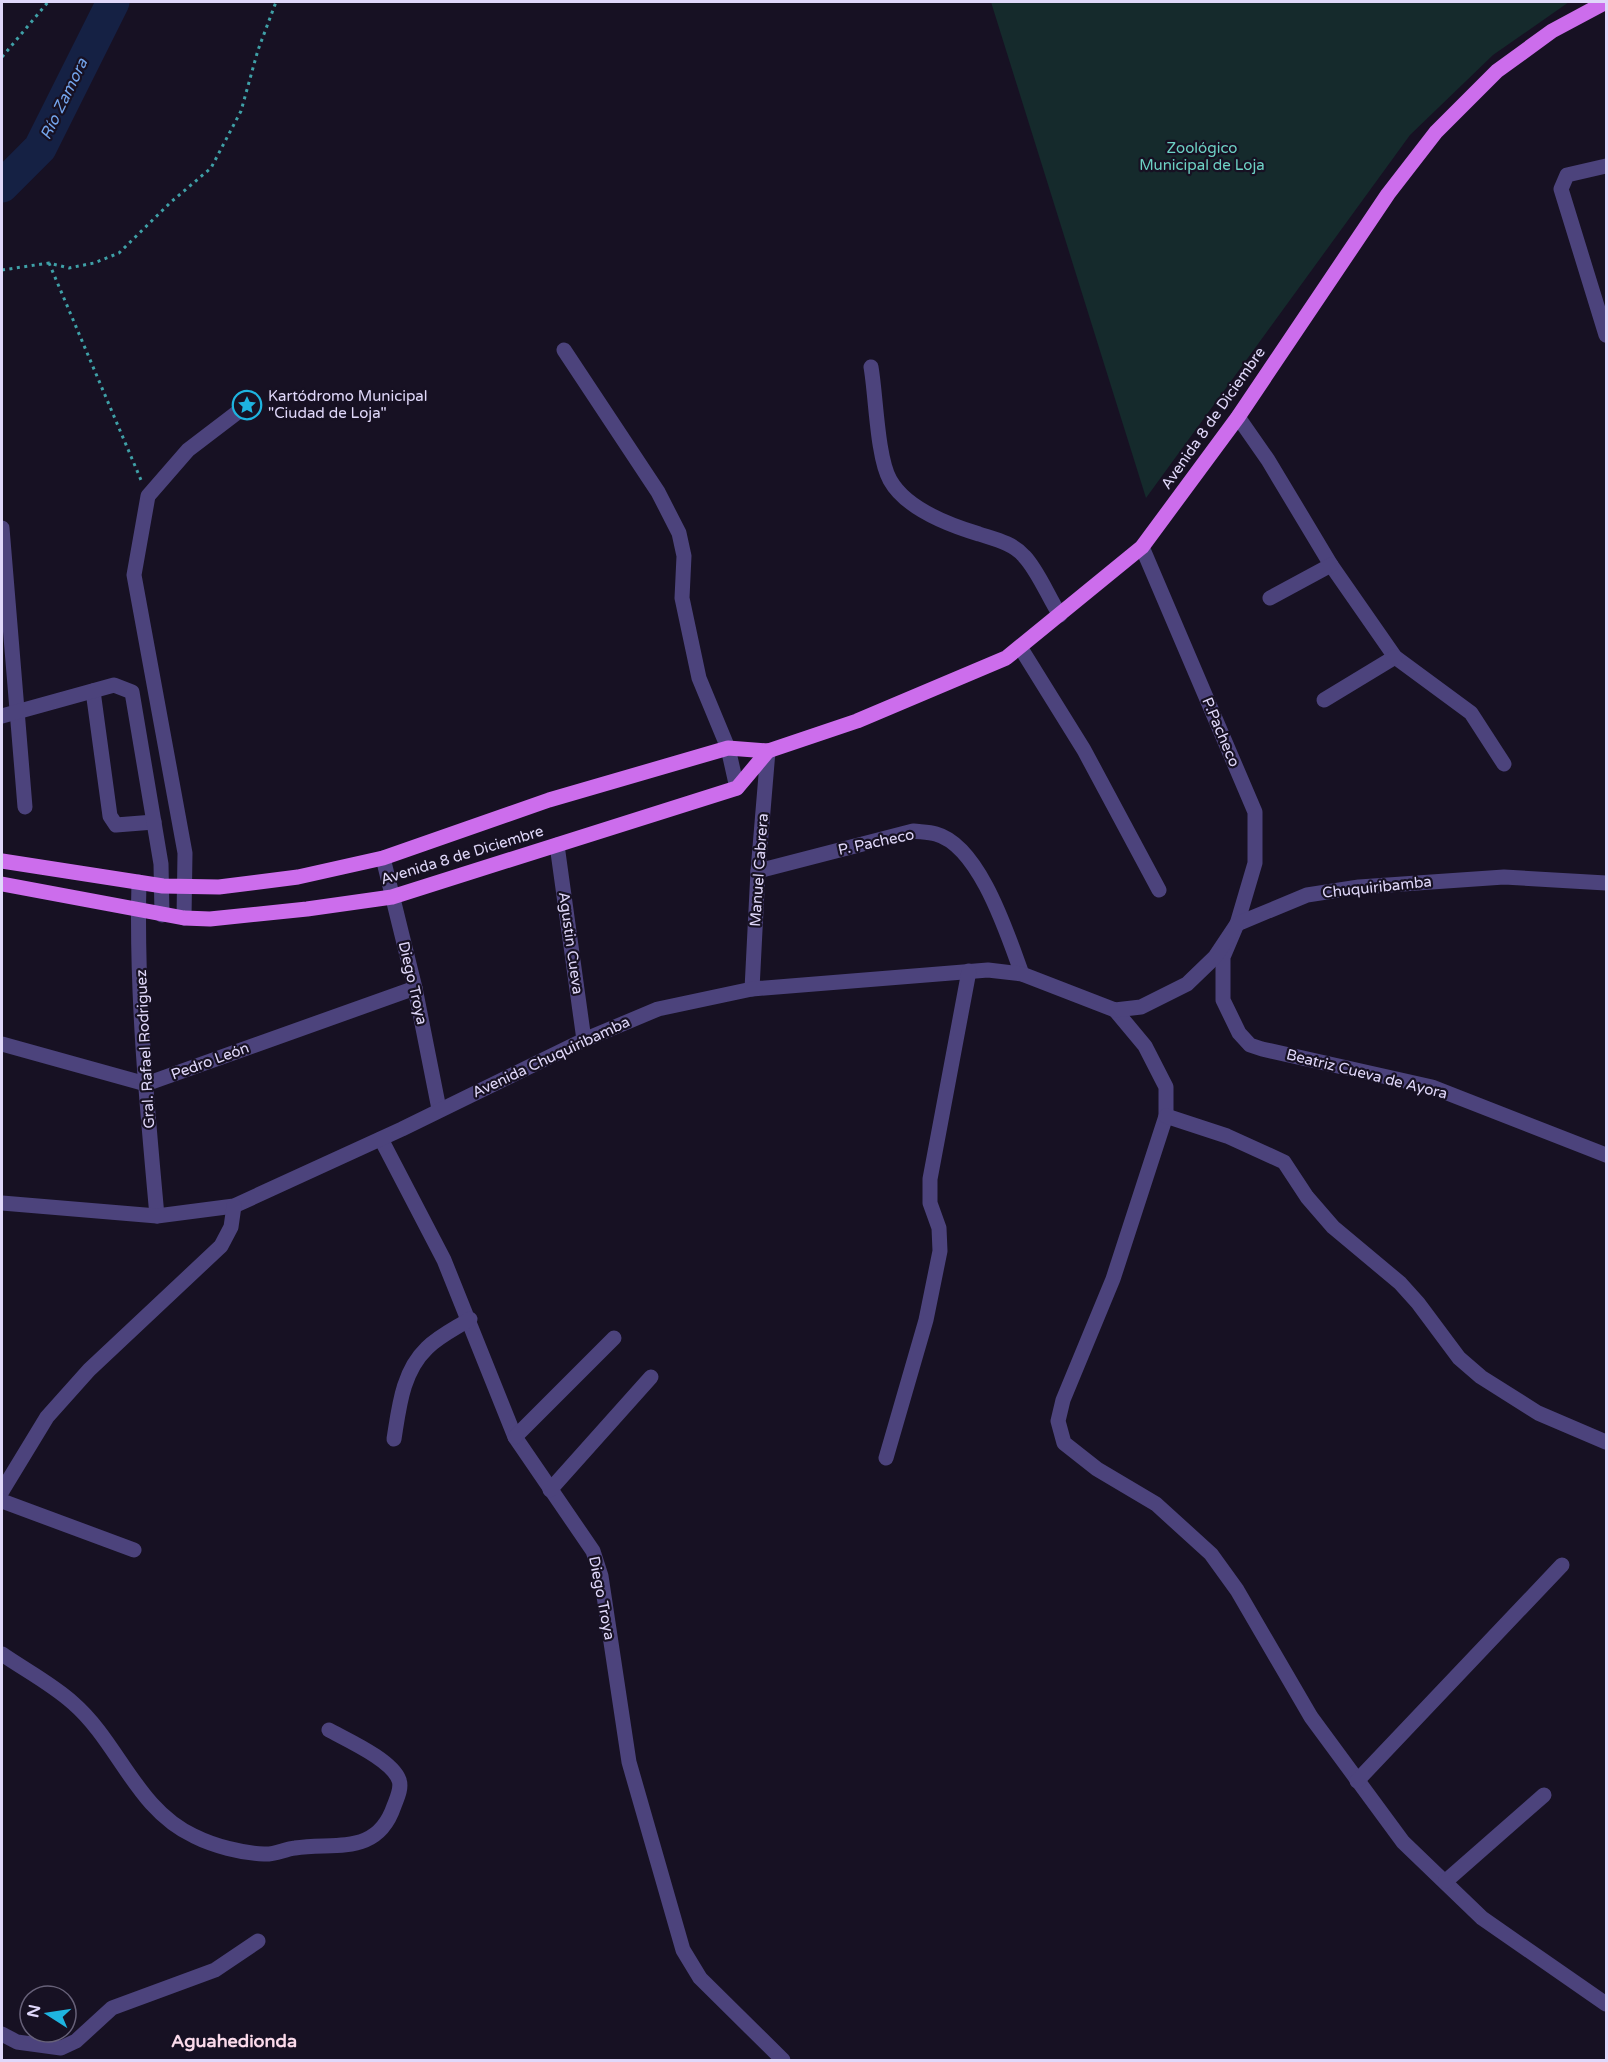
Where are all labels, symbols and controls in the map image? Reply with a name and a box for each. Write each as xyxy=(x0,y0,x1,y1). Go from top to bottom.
water label: Río Zamora xyxy=(36,54,93,143)
park label: Zoológico Municipal de Loja xyxy=(1139,139,1265,174)
street label: Avenida 8 de Diciembre xyxy=(1157,344,1269,492)
place label: Kartódromo Municipal "Ciudad de Loja" xyxy=(268,387,428,422)
place icon: Kartódromo Municipal "Ciudad de Loja" xyxy=(231,389,263,421)
street label: P.Pacheco xyxy=(1198,695,1244,769)
street label: Manuel Cabrera xyxy=(746,813,772,927)
street label: Avenida 8 de Diciembre xyxy=(378,822,546,888)
street label: P. Pacheco xyxy=(836,825,916,859)
street label: Chuquiribamba xyxy=(1321,872,1433,902)
street label: Agustin Cueva xyxy=(555,891,587,995)
street label: Diego Troya xyxy=(395,940,431,1026)
street label: Gral. Rafael Rodriguez xyxy=(132,969,158,1129)
street label: Avenida Chuquiribamba xyxy=(469,1013,633,1101)
street label: Pedro León xyxy=(169,1039,251,1083)
street label: Beatriz Cueva de Ayora xyxy=(1285,1045,1449,1103)
street label: Diego Troya xyxy=(585,1555,619,1641)
north arrow xyxy=(18,1984,78,2044)
text: N xyxy=(23,2003,45,2019)
district label: Aguahedionda xyxy=(171,2030,297,2052)

